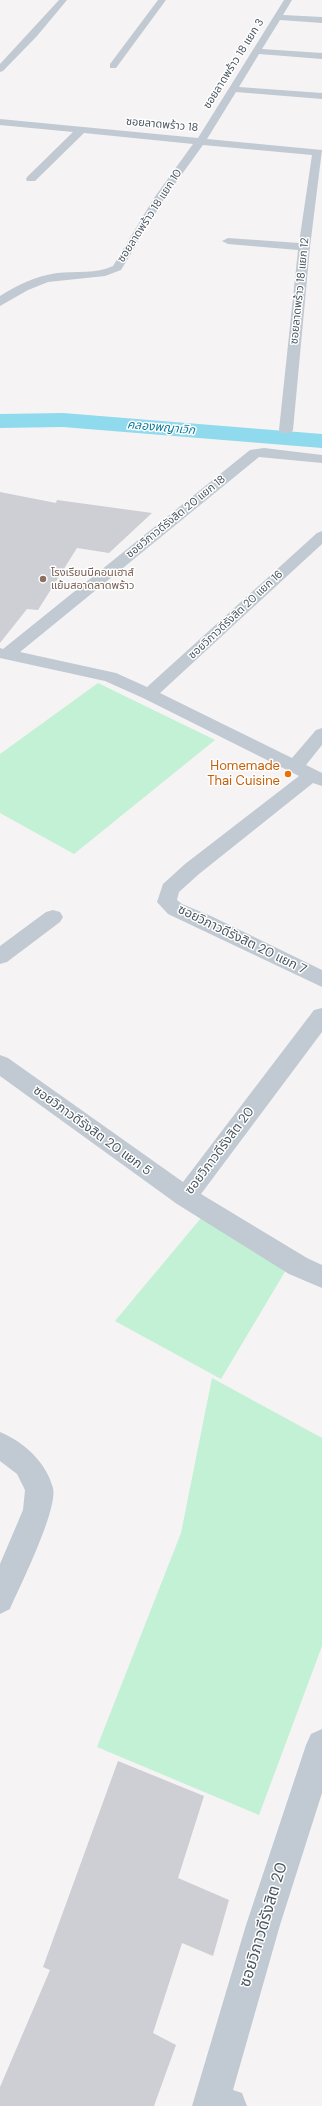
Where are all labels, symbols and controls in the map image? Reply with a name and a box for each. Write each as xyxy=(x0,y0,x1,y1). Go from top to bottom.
street label: ซอยลาดพร้าว 18 แยก 3 xyxy=(201,16,267,112)
street label: ซอยลาดพร้าว 18 xyxy=(125,115,199,135)
street label: ซอยลาดพร้าว 18 แยก 10 xyxy=(115,167,185,265)
street label: ซอยลาดพร้าว 18 แยก 12 xyxy=(288,237,312,345)
water label: คลองพญาเวิก xyxy=(126,418,196,438)
street label: ซอยวิภาวดีรังสิต 20 แยก 18 xyxy=(124,473,228,561)
place label: โรงเรียนบีคอนเฮาส์ แย้มสอาดลาดพร้าว xyxy=(51,566,134,592)
street label: ซอยวิภาวดีรังสิต 20 แยก 16 xyxy=(186,568,286,662)
marker: โรงเรียนบีคอนเฮาส์ แย้มสอาดลาดพร้าว xyxy=(38,574,48,584)
place label: Homemade Thai Cuisine xyxy=(207,759,280,790)
marker: Homemade Thai Cuisine xyxy=(283,769,293,779)
street label: ซอยวิภาวดีรังสิต 20 แยก 7 xyxy=(175,902,309,978)
street label: ซอยวิภาวดีรังสิต 20 แยก 5 xyxy=(30,1083,154,1179)
street label: ซอยวิภาวดีรังสิต 20 xyxy=(182,1104,258,1198)
street label: ซอยวิภาวดีรังสิต 20 xyxy=(236,1860,292,1990)

